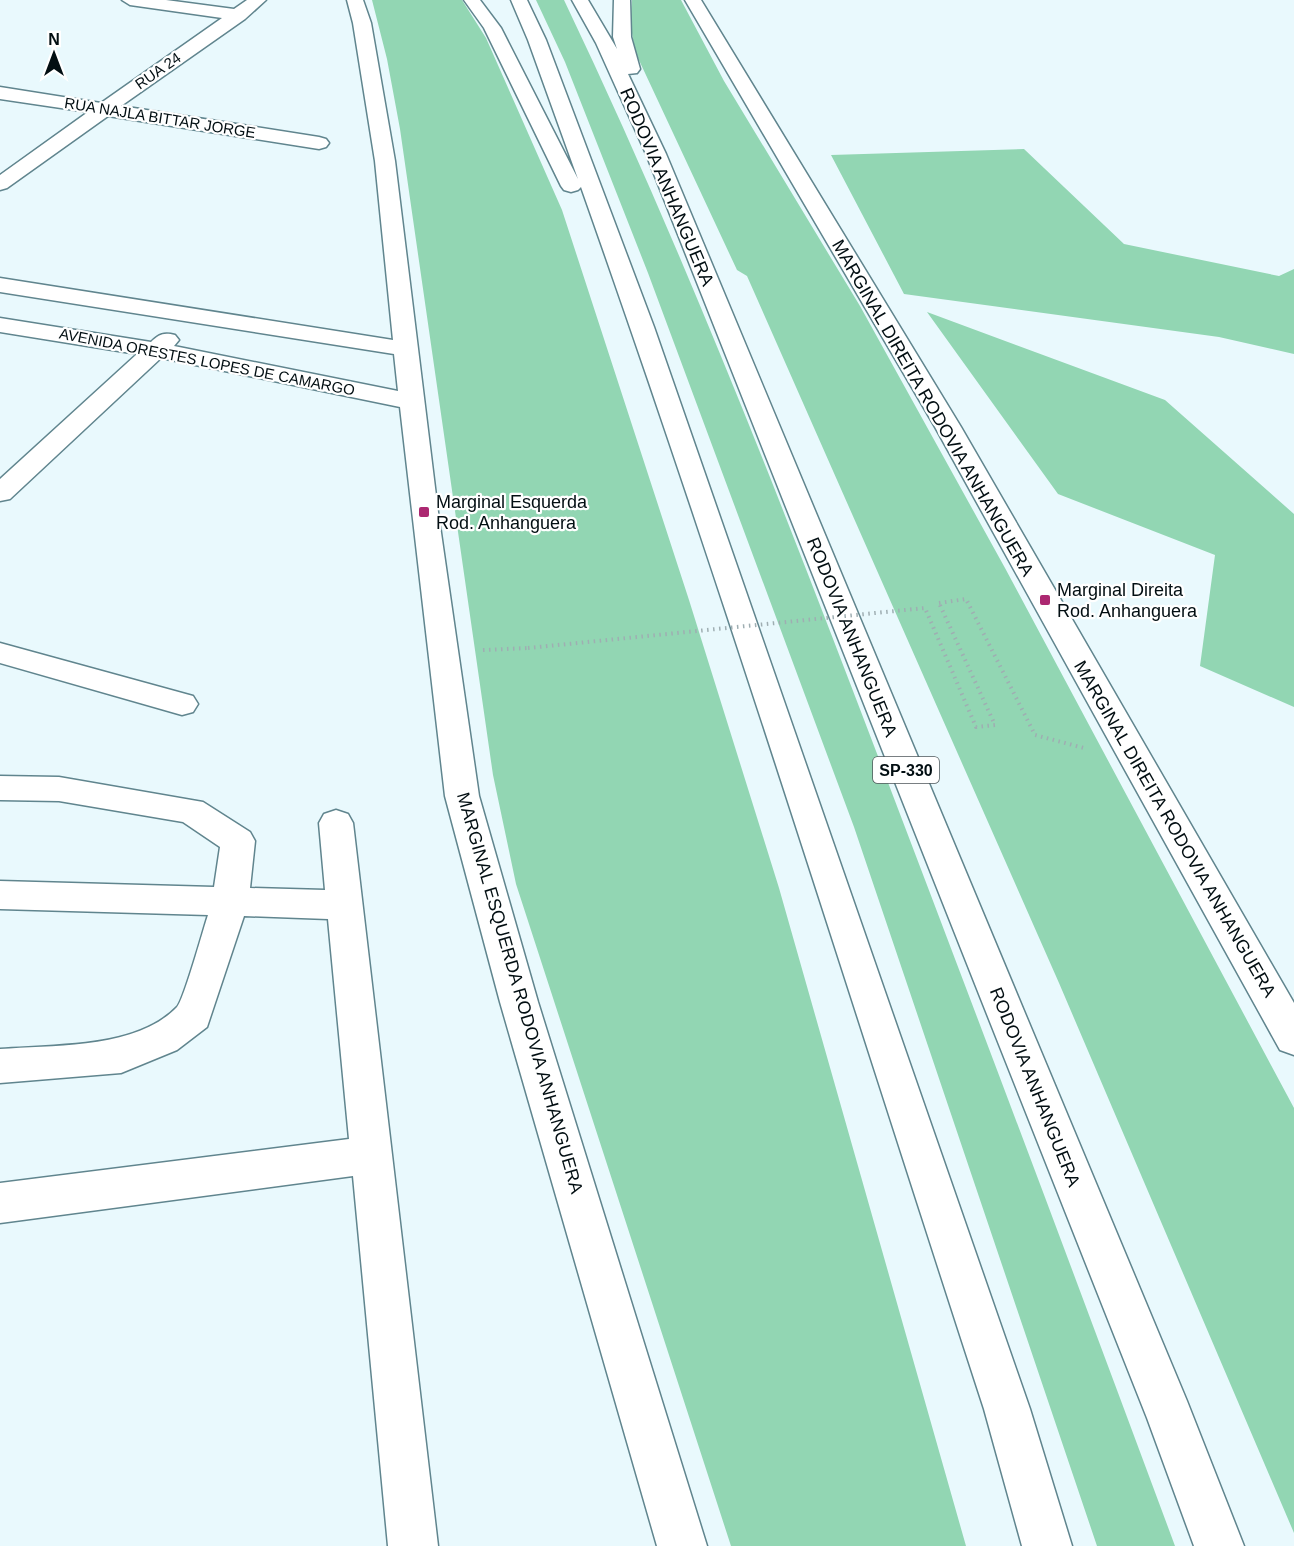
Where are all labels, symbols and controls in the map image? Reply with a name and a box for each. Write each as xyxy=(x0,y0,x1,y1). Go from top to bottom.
north arrow xyxy=(24,24,84,84)
text: N xyxy=(48,31,60,48)
street label: RUA 24 xyxy=(132,49,184,92)
street label: RODOVIA ANHANGUERA xyxy=(616,85,718,289)
street label: RUA NAJLA BITTAR JORGE xyxy=(63,94,257,141)
street label: MARGINAL DIREITA RODOVIA ANHANGUERA xyxy=(828,236,1038,580)
street label: AVENIDA ORESTES LOPES DE CAMARGO xyxy=(58,324,356,399)
place label: Marginal Esquerda Rod. Anhanguera xyxy=(436,492,588,533)
marker: Marginal Esquerda Rod. Anhanguera xyxy=(417,505,431,519)
street label: RODOVIA ANHANGUERA xyxy=(803,534,901,740)
place label: Marginal Direita Rod. Anhanguera xyxy=(1057,580,1198,621)
marker: Marginal Direita Rod. Anhanguera xyxy=(1038,593,1052,607)
street label: MARGINAL DIREITA RODOVIA ANHANGUERA xyxy=(1070,657,1280,1001)
road number: SP-330 xyxy=(873,757,939,783)
street label: MARGINAL ESQUERDA RODOVIA ANHANGUERA xyxy=(453,790,587,1196)
street label: RODOVIA ANHANGUERA xyxy=(986,984,1084,1190)

